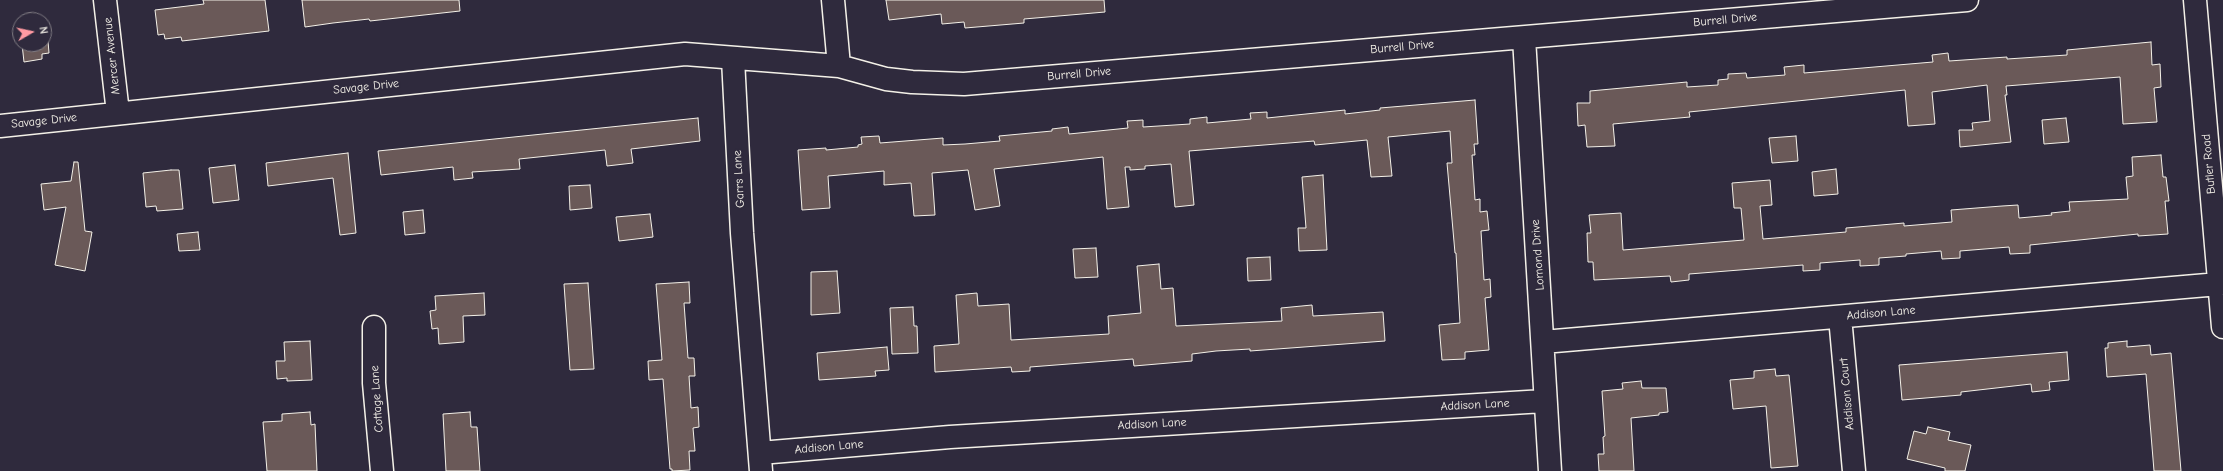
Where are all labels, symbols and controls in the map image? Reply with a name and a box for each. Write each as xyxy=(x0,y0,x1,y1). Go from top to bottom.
street label: Burrell Drive xyxy=(1693,10,1757,30)
north arrow xyxy=(12,12,52,52)
street label: Mercer Avenue xyxy=(101,17,123,95)
text: N xyxy=(36,26,50,35)
street label: Burrell Drive xyxy=(1370,37,1434,57)
street label: Burrell Drive xyxy=(1047,64,1111,84)
street label: Savage Drive xyxy=(332,76,400,98)
street label: Savage Drive xyxy=(10,110,78,132)
street label: Butler Road xyxy=(2199,133,2219,195)
street label: Garrs Lane xyxy=(730,150,748,208)
street label: Lomond Drive xyxy=(1528,219,1548,291)
street label: Addison Lane xyxy=(1846,303,1916,323)
street label: Addison Court xyxy=(1837,357,1857,431)
street label: Cottage Lane xyxy=(367,365,387,433)
street label: Addison Lane xyxy=(1440,396,1510,414)
street label: Addison Lane xyxy=(1117,415,1187,433)
street label: Addison Lane xyxy=(794,437,864,457)

